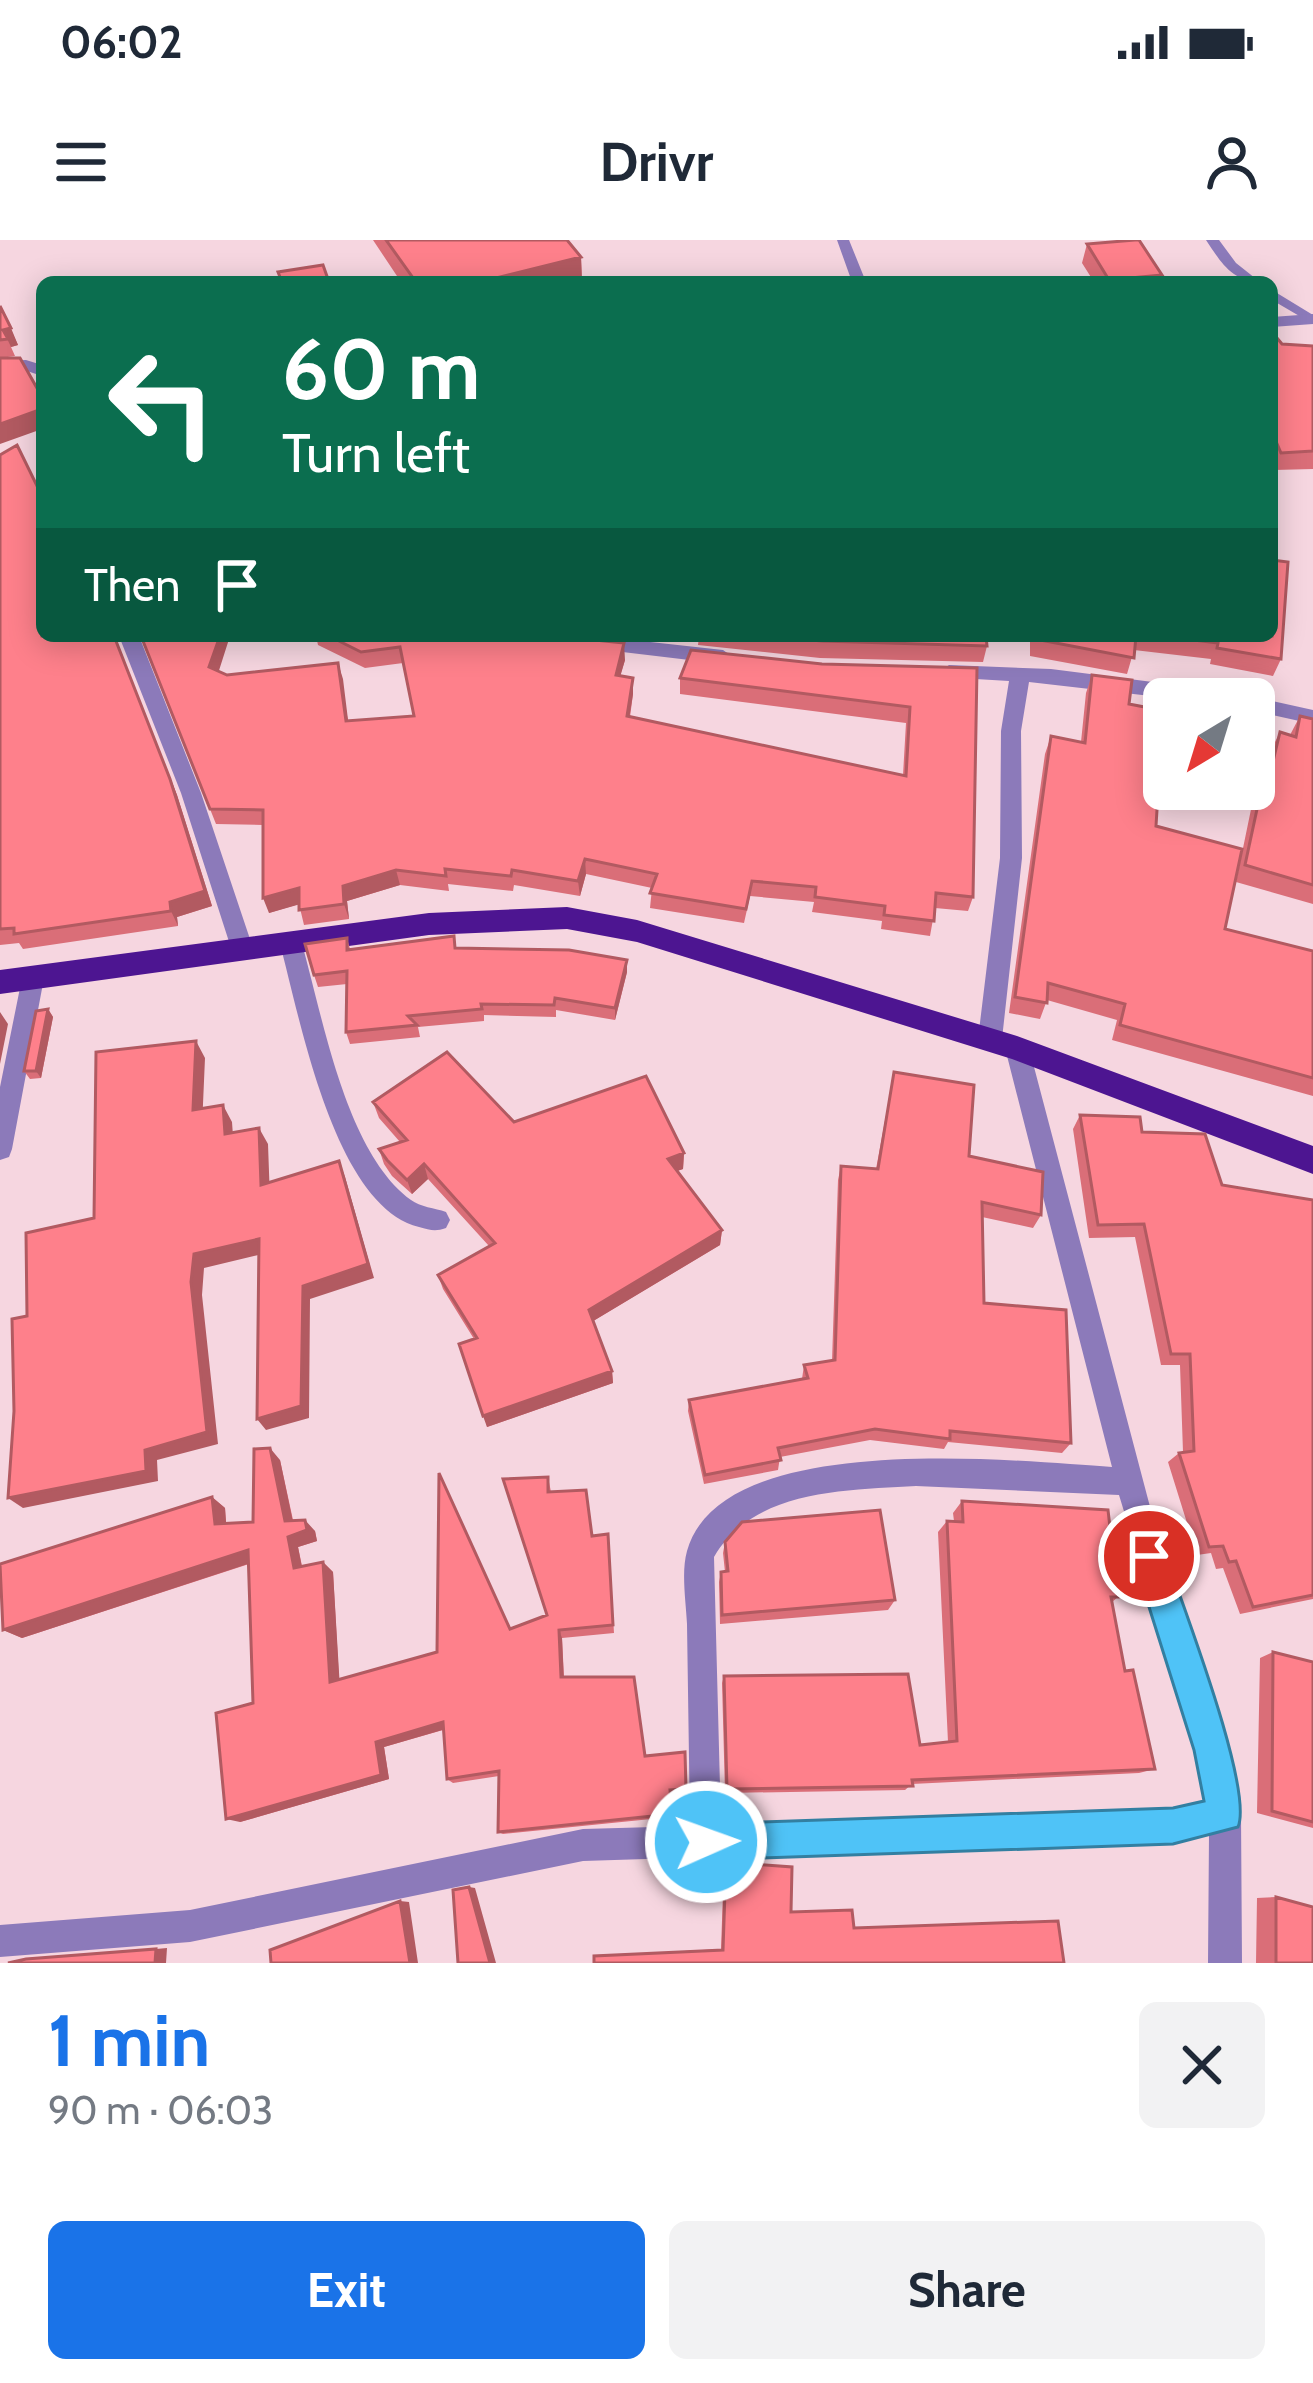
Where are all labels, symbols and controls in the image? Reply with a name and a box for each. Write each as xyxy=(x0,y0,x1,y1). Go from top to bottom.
text: 06:02 xyxy=(60,15,183,69)
icon: menu xyxy=(48,129,114,195)
text: Drivr xyxy=(600,129,713,195)
icon: person xyxy=(1199,129,1265,195)
text: 60 m xyxy=(282,318,480,420)
icon: left xyxy=(84,324,240,480)
text: Turn left xyxy=(282,420,470,486)
icon: arrive xyxy=(204,552,270,618)
text: Then xyxy=(84,558,180,612)
north arrow xyxy=(1143,678,1275,810)
map controls xyxy=(1143,678,1275,810)
pin xyxy=(1098,1505,1200,1607)
icon: arrive xyxy=(1116,1523,1182,1589)
position arrow xyxy=(643,1779,769,1905)
text: 1 min xyxy=(48,1997,210,2084)
button: close xyxy=(1139,2002,1265,2128)
text: 90 m · 06:03 xyxy=(48,2086,273,2134)
button: Exit xyxy=(48,2221,645,2359)
button: Share xyxy=(669,2221,1265,2359)

